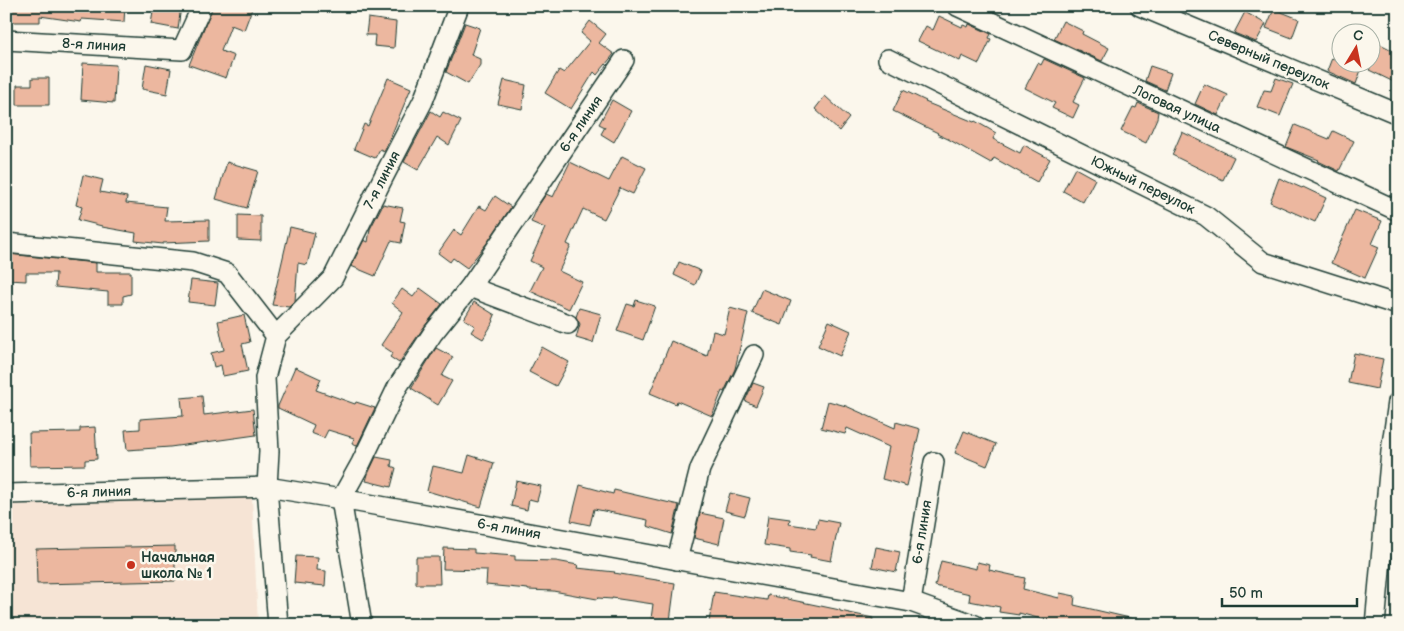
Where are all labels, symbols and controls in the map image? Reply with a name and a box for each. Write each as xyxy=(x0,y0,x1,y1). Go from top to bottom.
north arrow xyxy=(1332,22,1382,72)
text: С xyxy=(1352,26,1365,45)
street label: Северный переулок xyxy=(1205,27,1333,94)
street label: 8-я линия xyxy=(62,35,127,55)
street label: Логовая улица xyxy=(1130,81,1224,137)
street label: 6-я линия xyxy=(556,92,606,155)
street label: 7-я линия xyxy=(360,148,404,212)
street label: Южный переулок xyxy=(1088,152,1198,218)
street label: 6-я линия xyxy=(66,482,132,502)
street label: 6-я линия xyxy=(909,499,935,565)
street label: 6-я линия xyxy=(476,515,542,543)
place label: Начальная школа № 1 xyxy=(141,549,215,582)
marker: Начальная школа № 1 xyxy=(125,559,137,571)
scale bar xyxy=(1222,576,1356,608)
text: 50 m xyxy=(1229,584,1263,603)

